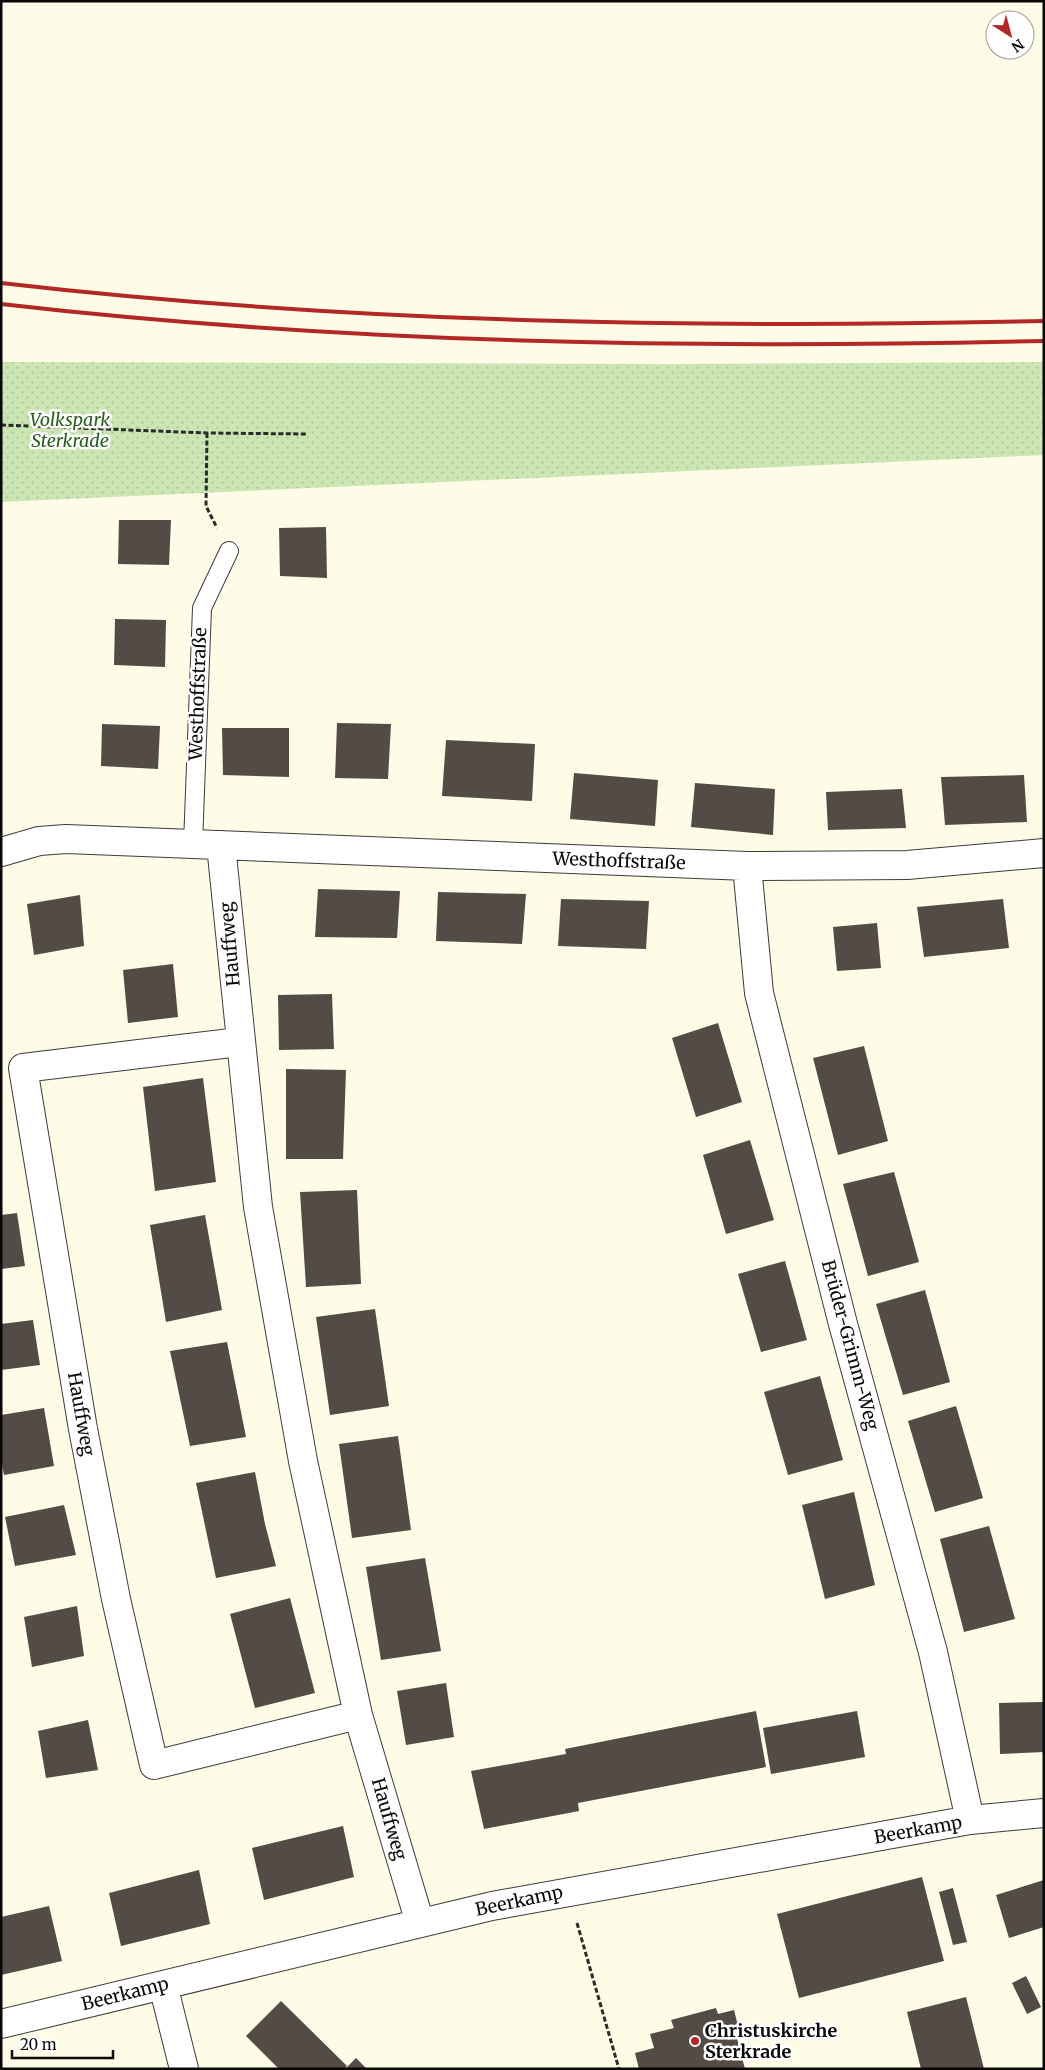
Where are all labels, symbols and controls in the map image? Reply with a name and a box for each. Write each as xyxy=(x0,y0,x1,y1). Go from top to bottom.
north arrow xyxy=(985,10,1035,60)
text: N xyxy=(1008,35,1027,56)
park label: Volkspark Sterkrade xyxy=(30,408,110,452)
street label: Westhoffstraße xyxy=(184,627,211,762)
street label: Westhoffstraße xyxy=(551,847,686,874)
street label: Hauffweg xyxy=(214,901,245,987)
street label: Brüder-Grimm-Weg xyxy=(817,1257,884,1433)
street label: Hauffweg xyxy=(63,1370,100,1458)
street label: Hauffweg xyxy=(367,1775,412,1863)
street label: Beerkamp xyxy=(872,1810,964,1849)
street label: Beerkamp xyxy=(473,1880,565,1921)
street label: Beerkamp xyxy=(79,1972,171,2015)
place label: Christuskirche Sterkrade xyxy=(705,2019,837,2063)
scale bar xyxy=(12,2028,114,2060)
text: 20 m xyxy=(20,2035,57,2054)
marker: Christuskirche Sterkrade xyxy=(689,2035,701,2047)

